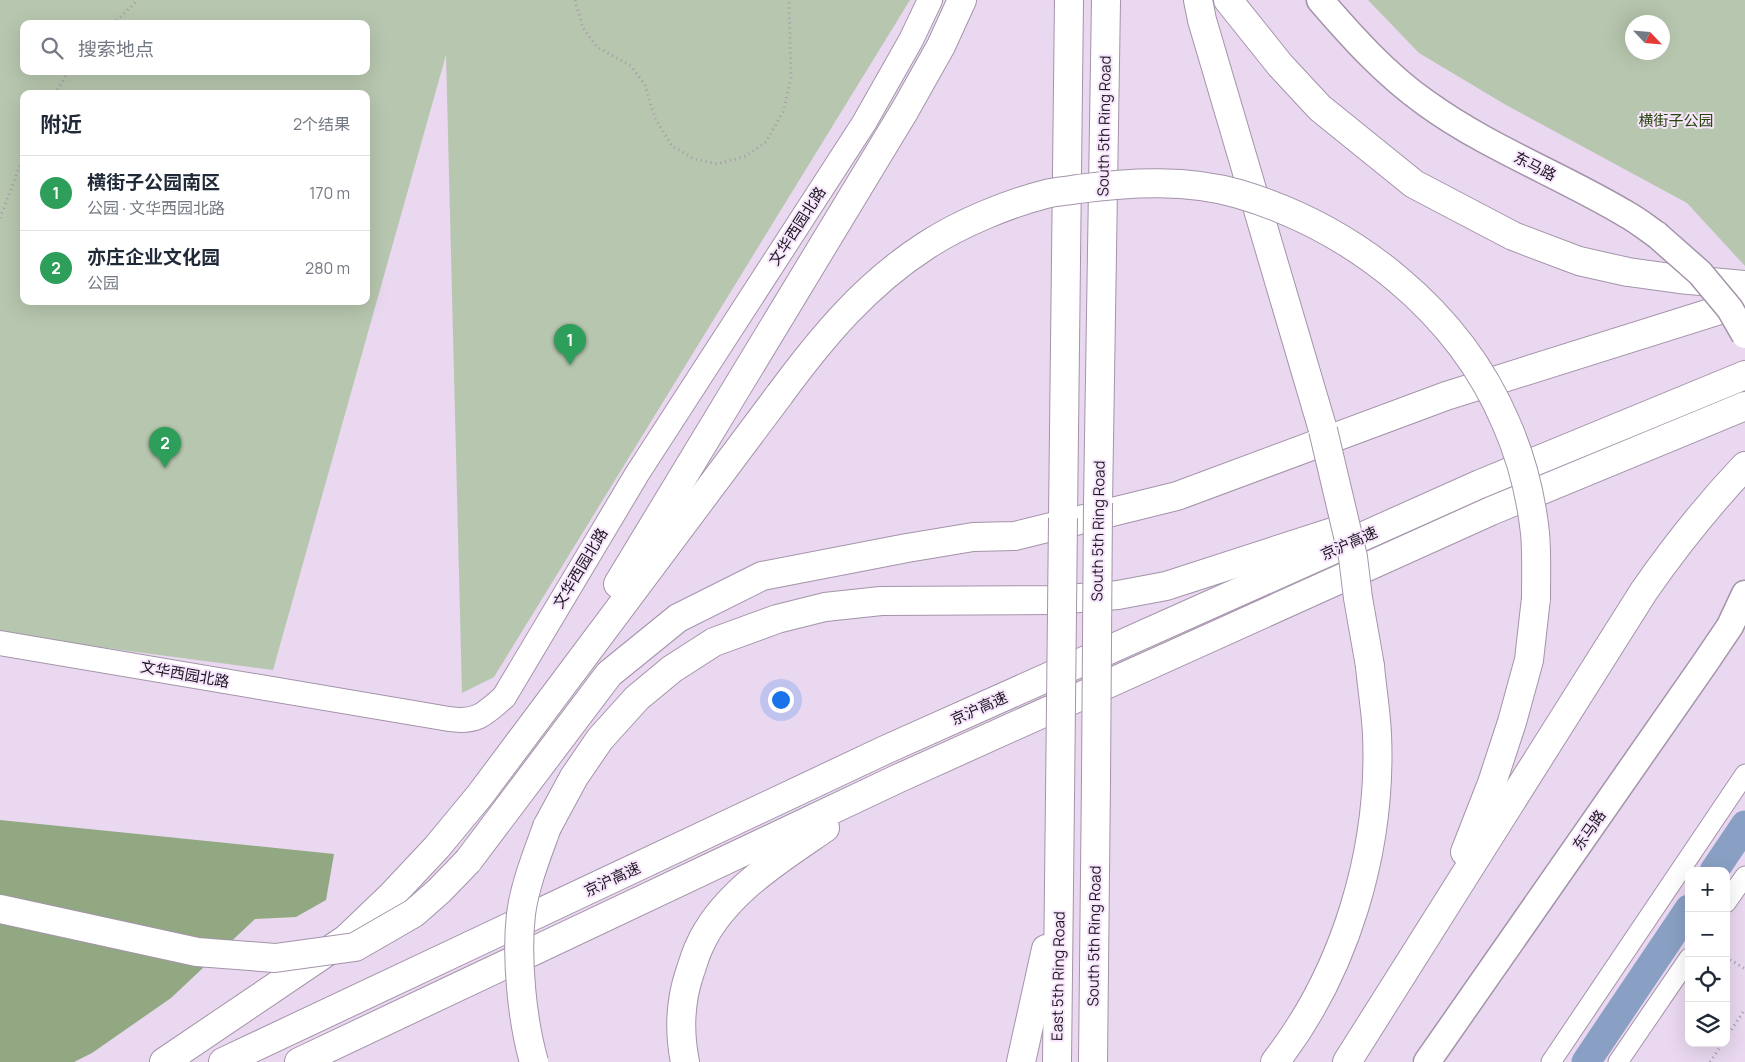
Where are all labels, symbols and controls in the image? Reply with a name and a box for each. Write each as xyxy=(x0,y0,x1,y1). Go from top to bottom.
north arrow xyxy=(1625,15,1670,60)
search box xyxy=(20,20,370,75)
icon: search xyxy=(38,34,66,62)
text: 搜索地点 xyxy=(78,36,154,62)
street label: South 5th Ring Road xyxy=(1092,55,1116,197)
text: 附近 xyxy=(40,110,82,138)
park label: 横街子公园 xyxy=(1638,110,1714,131)
text: 2个结果 xyxy=(293,113,350,135)
street label: 东马路 xyxy=(1510,146,1560,186)
text: 横街子公园南区 xyxy=(87,169,220,195)
text: 1 xyxy=(52,182,60,204)
text: 170 m xyxy=(309,182,350,204)
street label: 文华西园北路 xyxy=(764,183,830,269)
text: 公园 · 文华西园北路 xyxy=(87,197,225,219)
text: 亦庄企业文化园 xyxy=(87,244,220,270)
text: 2 xyxy=(51,257,61,279)
text: 280 m xyxy=(305,257,350,279)
text: 公园 xyxy=(87,272,119,294)
pin: 1 xyxy=(554,324,586,365)
pin: 2 xyxy=(149,427,181,468)
street label: South 5th Ring Road xyxy=(1086,460,1110,602)
street label: 京沪高速 xyxy=(1317,521,1381,565)
street label: 文华西园北路 xyxy=(548,524,612,612)
street label: 文华西园北路 xyxy=(139,656,231,692)
street label: 京沪高速 xyxy=(947,686,1011,730)
your location xyxy=(768,687,794,713)
street label: 东马路 xyxy=(1567,806,1611,854)
street label: 京沪高速 xyxy=(580,857,644,901)
street label: South 5th Ring Road xyxy=(1082,865,1106,1007)
map controls xyxy=(1685,867,1730,1047)
button: + xyxy=(1685,867,1730,912)
street label: East 5th Ring Road xyxy=(1046,911,1070,1041)
button: − xyxy=(1685,912,1730,957)
button: locate xyxy=(1685,957,1730,1002)
button: layers xyxy=(1685,1002,1730,1047)

